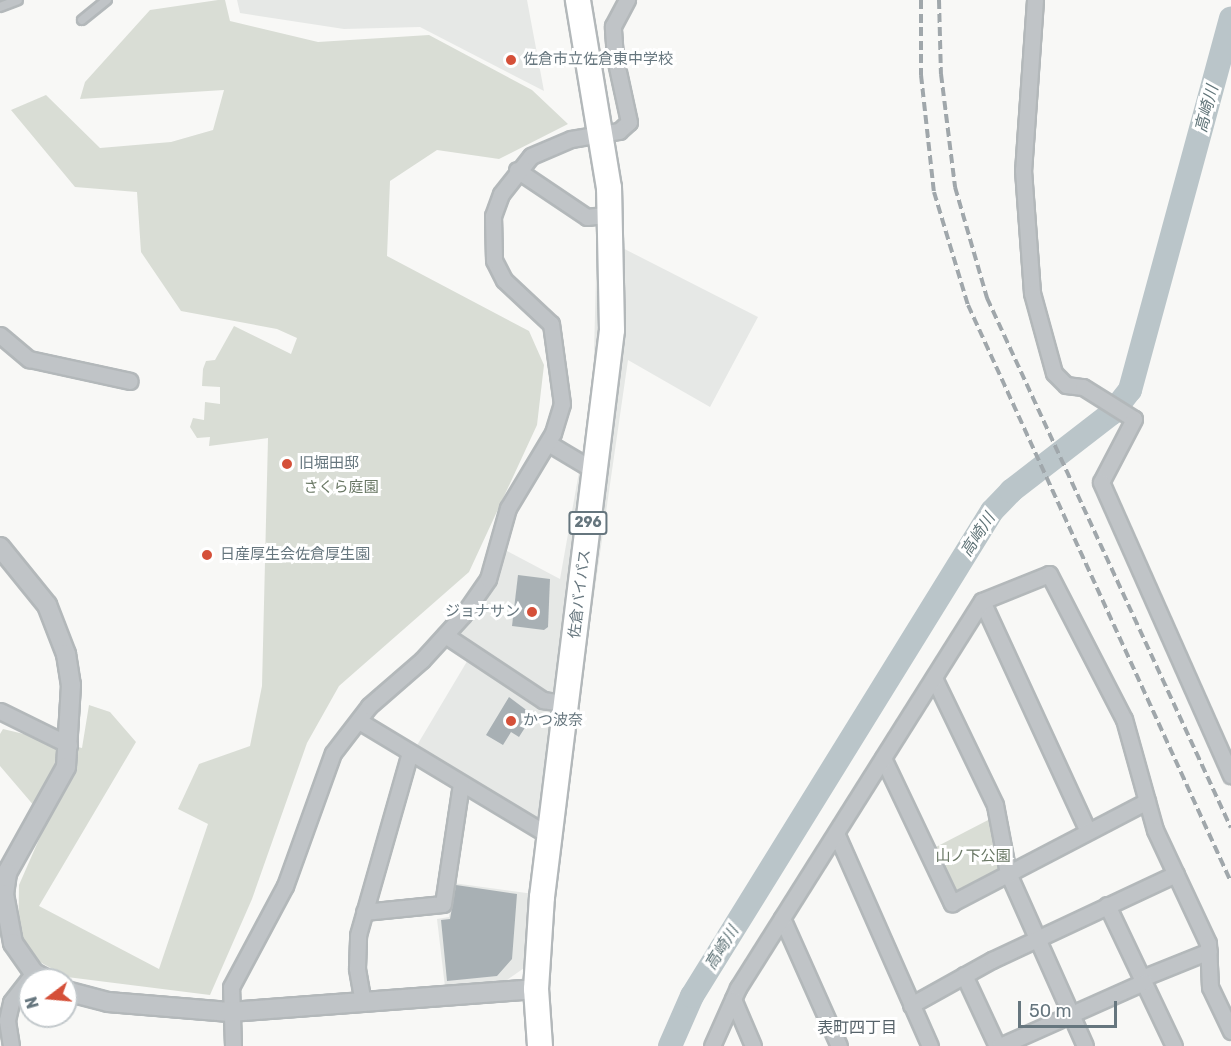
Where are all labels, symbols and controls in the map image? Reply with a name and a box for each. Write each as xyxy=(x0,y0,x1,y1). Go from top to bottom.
place label: 佐倉市立佐倉東中学校 xyxy=(523,51,673,69)
marker: 佐倉市立佐倉東中学校 xyxy=(504,53,518,67)
water label: 高崎川 xyxy=(1192,83,1222,135)
place label: 旧堀田邸 xyxy=(299,455,359,473)
marker: 旧堀田邸 xyxy=(280,457,294,471)
park label: さくら庭園 xyxy=(304,479,378,497)
water label: 高崎川 xyxy=(957,510,999,560)
road number: 296 xyxy=(567,512,609,534)
marker: 日産厚生会佐倉厚生園 xyxy=(198,546,216,564)
place label: 日産厚生会佐倉厚生園 xyxy=(220,546,370,564)
street label: 佐倉バイパス xyxy=(566,548,594,640)
place label: ジョナサン xyxy=(445,603,520,621)
marker: ジョナサン xyxy=(525,605,539,619)
place label: かつ波奈 xyxy=(523,712,583,730)
marker: かつ波奈 xyxy=(504,714,518,728)
park label: 山ノ下公園 xyxy=(936,848,1010,866)
water label: 高崎川 xyxy=(701,923,743,973)
north arrow xyxy=(18,968,78,1028)
scale bar xyxy=(1021,989,1120,1027)
text: N xyxy=(21,994,43,1011)
text: 50 m xyxy=(1029,1000,1072,1022)
district label: 表町四丁目 xyxy=(817,1018,897,1038)

